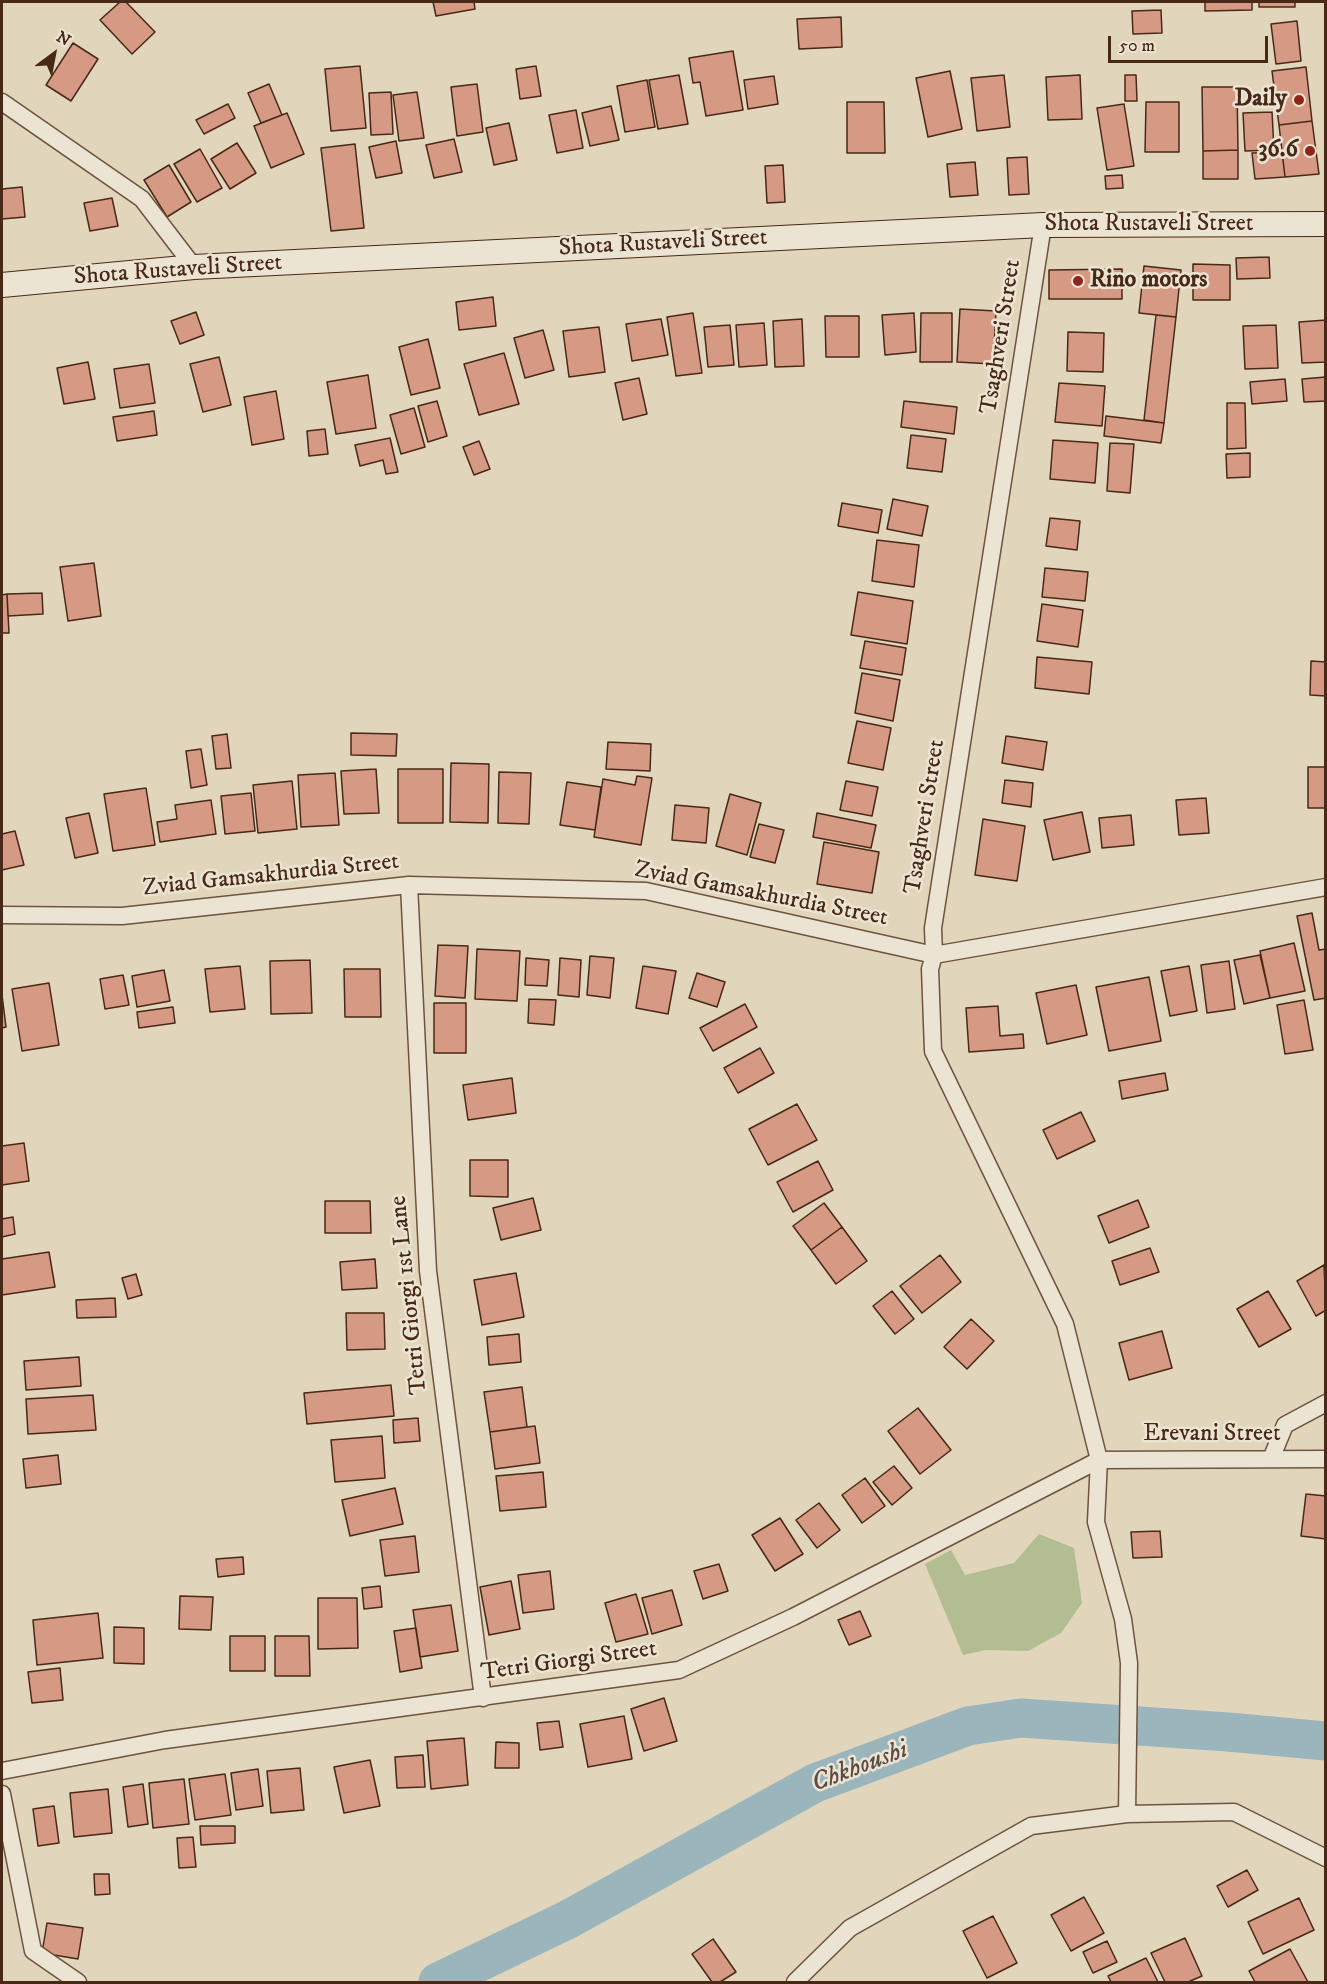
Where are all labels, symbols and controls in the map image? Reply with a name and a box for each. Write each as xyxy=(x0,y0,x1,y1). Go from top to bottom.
north arrow xyxy=(24,24,84,84)
scale bar xyxy=(1111,24,1272,62)
text: N xyxy=(53,27,74,51)
text: 50 m xyxy=(1119,35,1155,57)
place label: Daily xyxy=(1234,86,1287,114)
marker: Daily xyxy=(1292,93,1306,107)
place label: 36.6 xyxy=(1258,137,1298,165)
marker: 36.6 xyxy=(1303,144,1317,158)
street label: Shota Rustaveli Street xyxy=(1045,211,1253,239)
street label: Shota Rustaveli Street xyxy=(558,224,768,264)
street label: Shota Rustaveli Street xyxy=(73,249,283,293)
street label: Tsaghveri Street xyxy=(976,258,1028,416)
place label: Rino motors xyxy=(1090,267,1207,295)
marker: Rino motors xyxy=(1071,274,1085,288)
street label: Tsaghveri Street xyxy=(900,738,952,896)
street label: Zviad Gamsakhurdia Street xyxy=(142,848,400,904)
street label: Zviad Gamsakhurdia Street xyxy=(632,856,890,934)
street label: Tetri Giorgi 1st Lane xyxy=(385,1194,435,1396)
street label: Erevani Street xyxy=(1143,1421,1281,1449)
street label: Tetri Giorgi Street xyxy=(479,1635,659,1689)
water label: Chkhoushi xyxy=(808,1735,912,1801)

